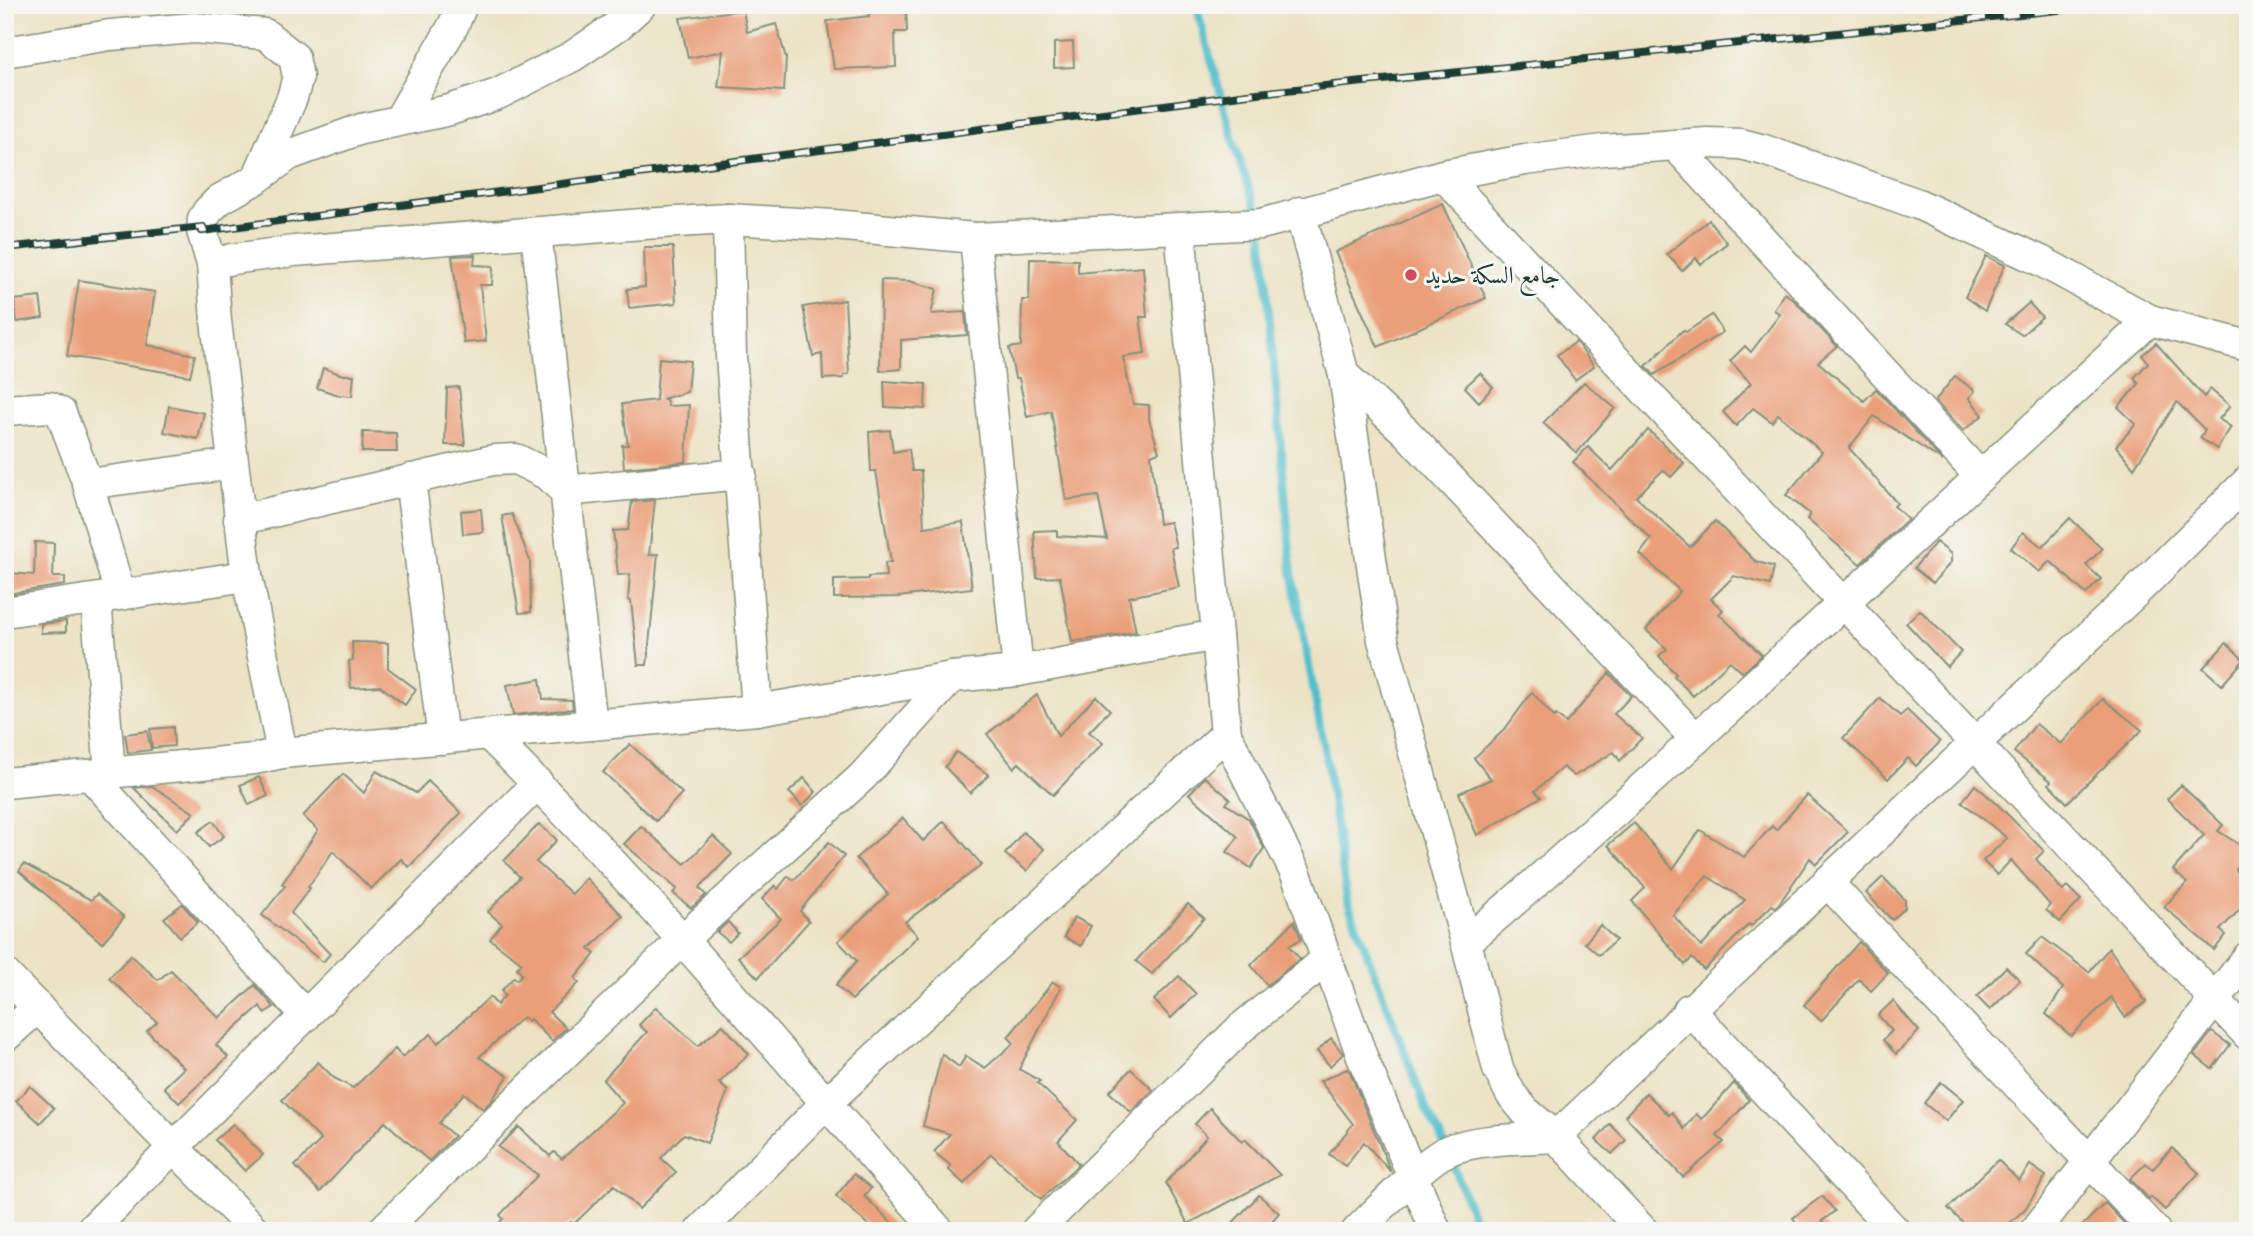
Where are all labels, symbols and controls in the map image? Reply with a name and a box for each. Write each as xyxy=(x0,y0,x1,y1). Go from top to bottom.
place label: جامع السكة حديد xyxy=(1425,261,1560,297)
marker: جامع السكة حديد xyxy=(1403,267,1419,283)

